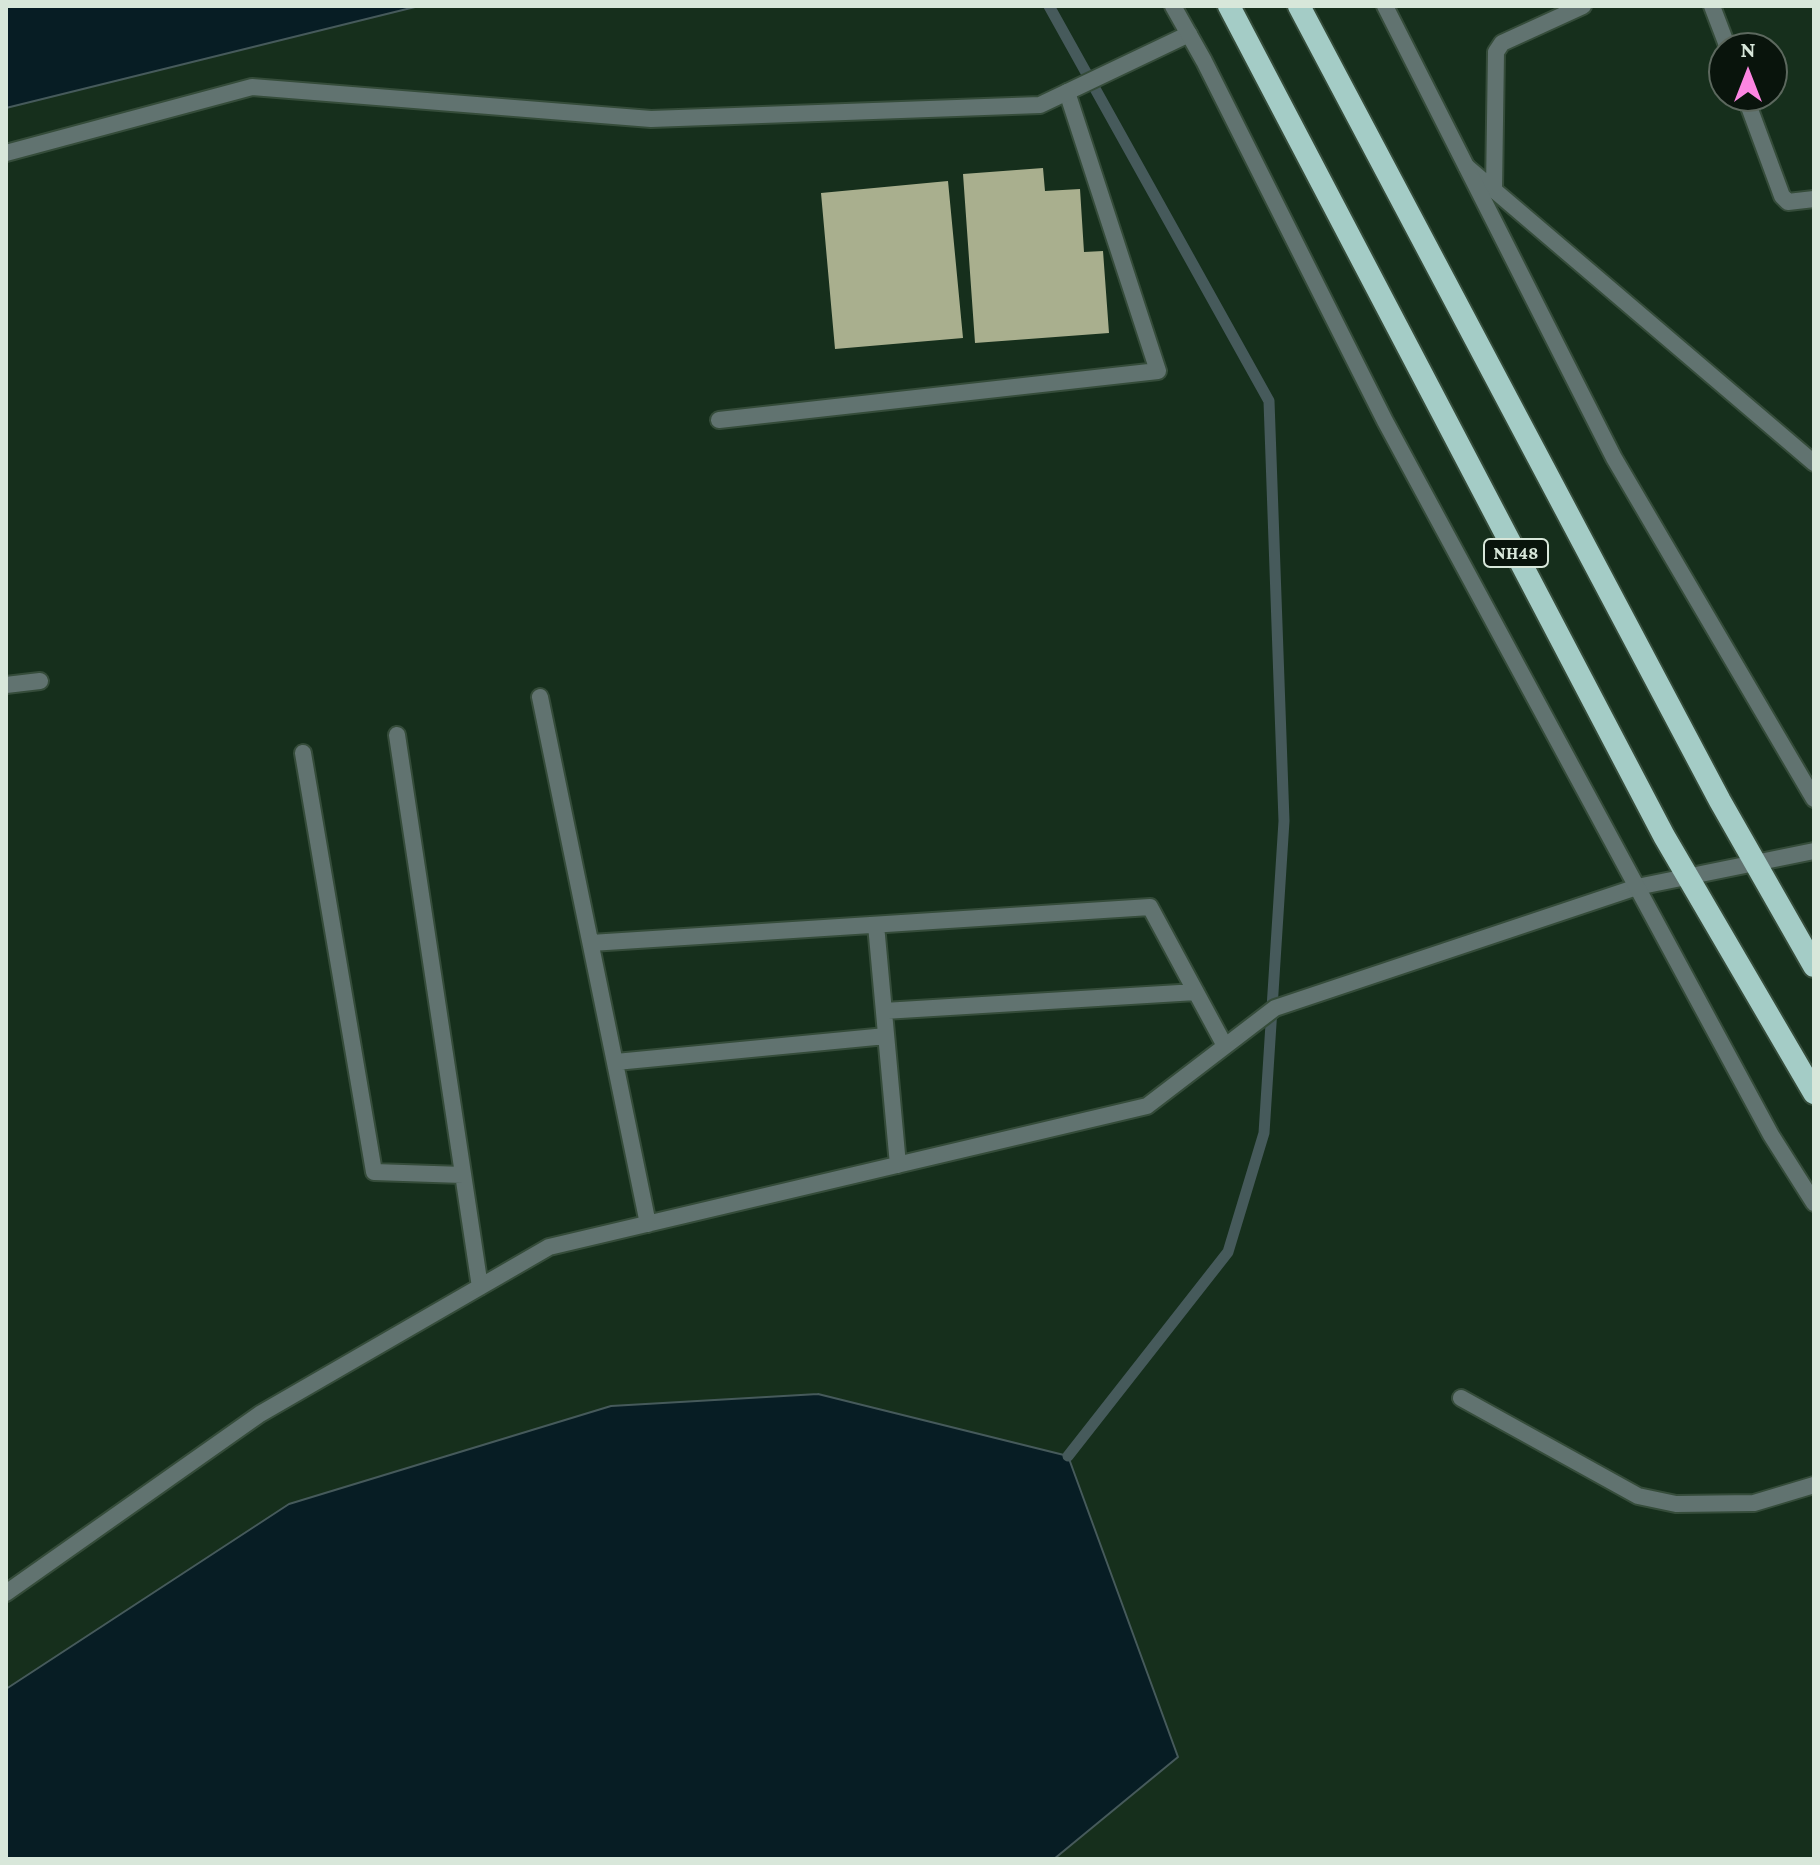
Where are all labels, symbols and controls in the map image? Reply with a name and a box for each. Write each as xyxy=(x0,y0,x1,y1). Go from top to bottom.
north arrow xyxy=(1708,32,1788,112)
text: N xyxy=(1741,37,1756,62)
road number: NH48 xyxy=(1484,539,1548,567)

